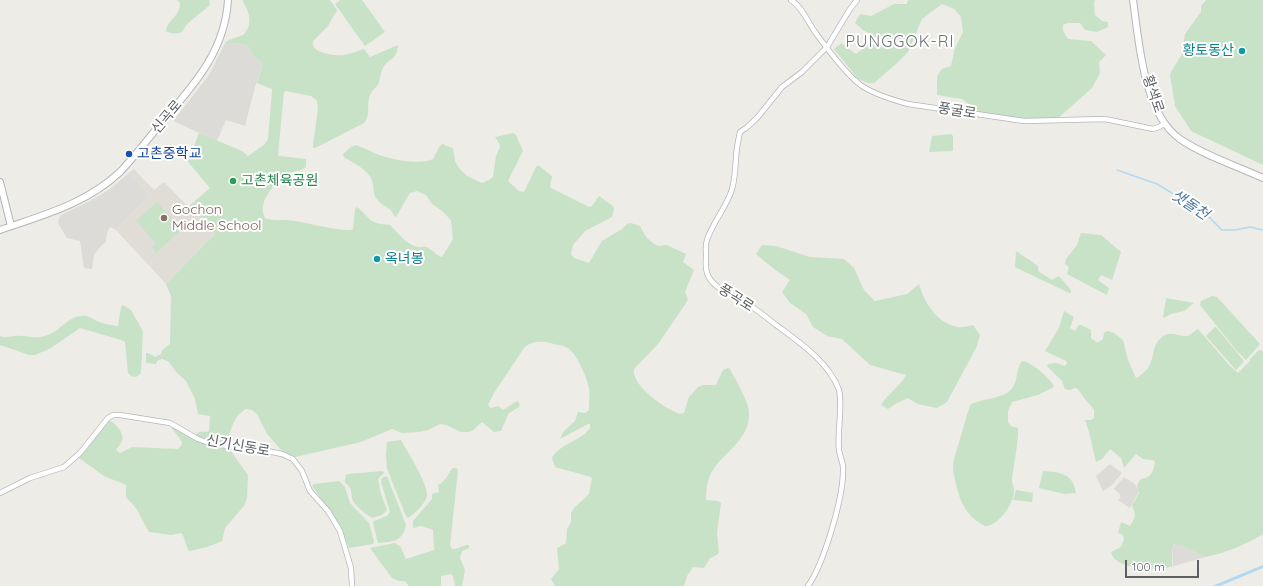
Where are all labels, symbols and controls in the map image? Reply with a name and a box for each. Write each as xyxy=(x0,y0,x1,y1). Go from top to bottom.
district label: PUNGGOK-RI xyxy=(846,32,954,52)
place label: 황토동산 xyxy=(1182,43,1234,59)
marker: 황토동산 xyxy=(1237,46,1247,56)
street label: 황색로 xyxy=(1139,73,1167,115)
street label: 신곡로 xyxy=(148,97,186,137)
street label: 풍굴로 xyxy=(937,100,977,122)
place label: 고촌중학교 xyxy=(137,146,201,162)
marker: 고촌중학교 xyxy=(124,149,134,159)
place label: 고촌체육공원 xyxy=(241,173,318,189)
marker: 고촌체육공원 xyxy=(228,176,238,186)
water label: 샛돌천 xyxy=(1168,186,1212,224)
place label: Gochon Middle School xyxy=(172,202,262,234)
marker: Gochon Middle School xyxy=(159,213,169,223)
place label: 옥녀봉 xyxy=(385,251,424,267)
marker: 옥녀봉 xyxy=(372,254,382,264)
street label: 풍곡로 xyxy=(715,281,757,315)
street label: 신기신동로 xyxy=(205,432,271,460)
scale bar xyxy=(1127,552,1201,578)
text: 100 m xyxy=(1132,559,1165,574)

